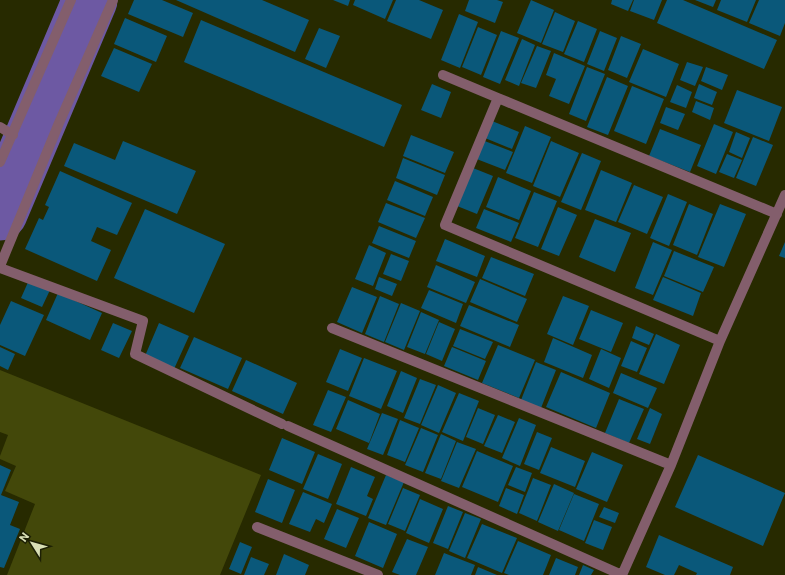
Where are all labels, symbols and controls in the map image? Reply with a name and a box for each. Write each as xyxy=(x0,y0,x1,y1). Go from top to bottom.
north arrow xyxy=(12,523,52,563)
text: N xyxy=(16,529,31,544)

